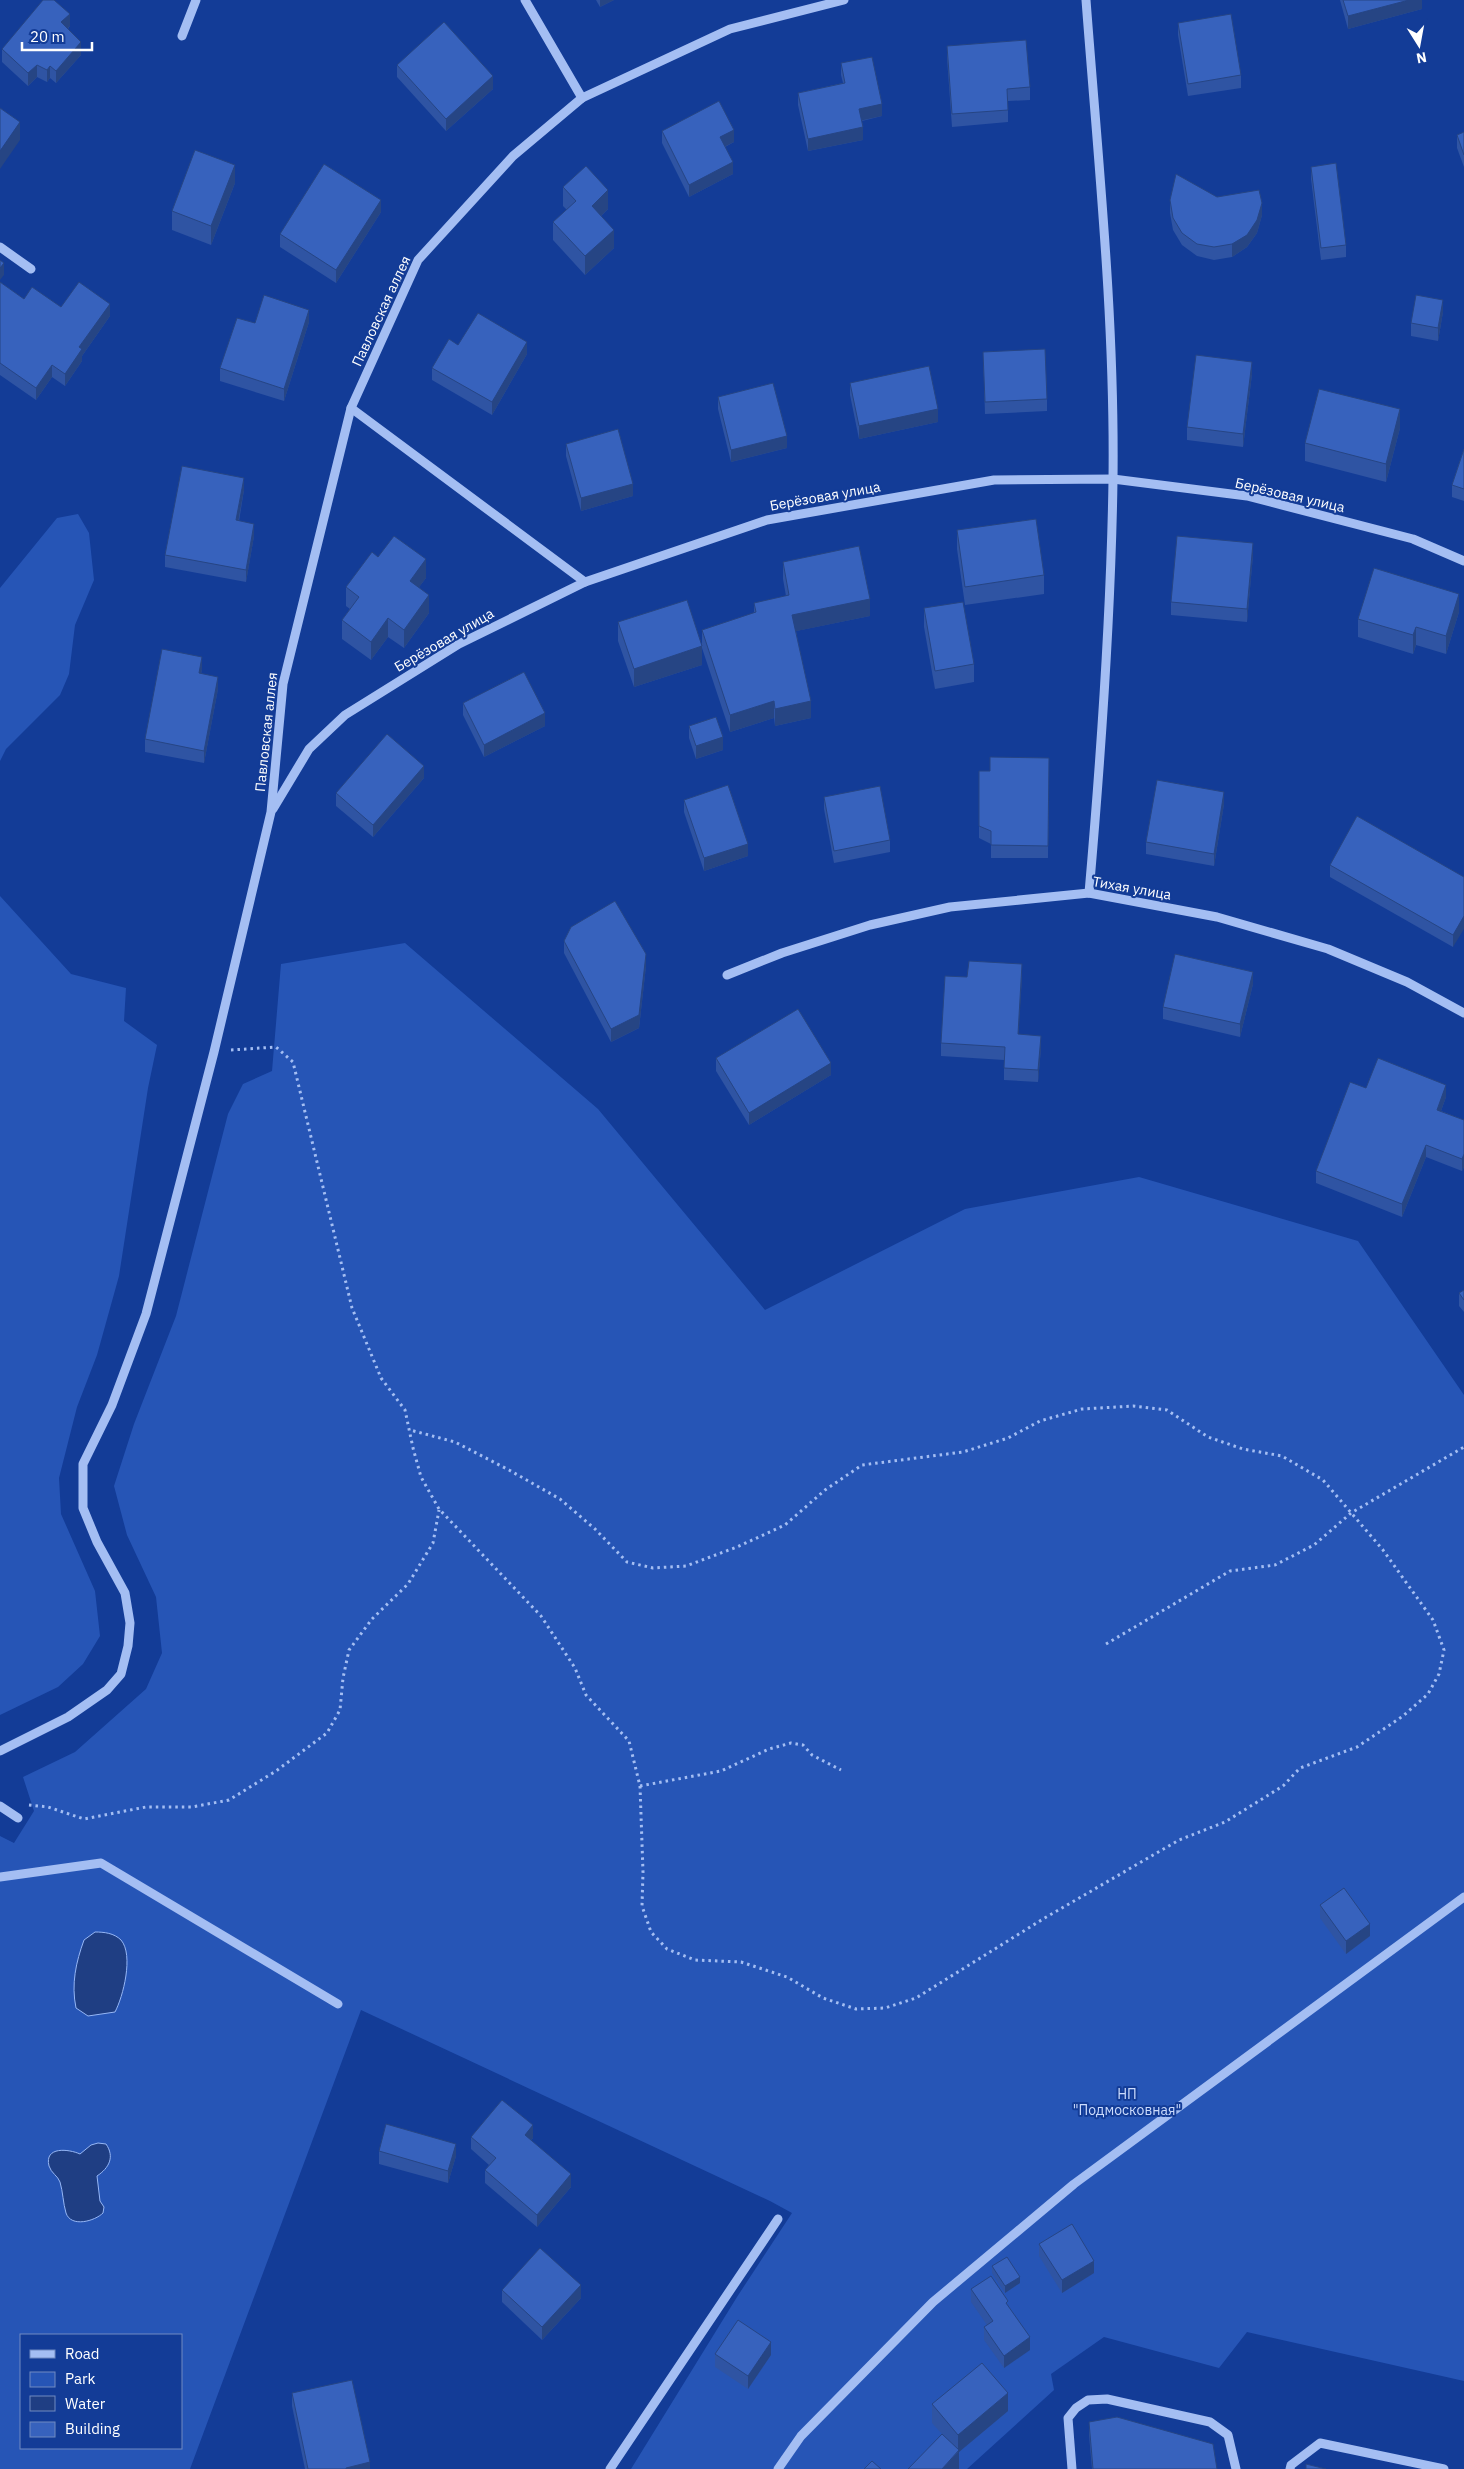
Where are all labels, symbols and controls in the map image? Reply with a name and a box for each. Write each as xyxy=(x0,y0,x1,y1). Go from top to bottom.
scale bar xyxy=(22,20,92,52)
north arrow xyxy=(1394,20,1444,70)
text: 20 m xyxy=(30,27,65,46)
text: N xyxy=(1415,48,1428,68)
street label: Павловская аллея xyxy=(347,253,415,369)
street label: Берёзовая улица xyxy=(1233,474,1347,516)
street label: Берёзовая улица xyxy=(768,477,882,515)
street label: Берёзовая улица xyxy=(391,604,497,676)
street label: Павловская аллея xyxy=(251,671,281,793)
street label: Тихая улица xyxy=(1091,872,1173,904)
park label: НП "Подмосковная" xyxy=(1073,2085,1181,2119)
legend xyxy=(20,2334,182,2449)
text: Road xyxy=(65,2344,100,2363)
text: Park xyxy=(65,2369,95,2388)
text: Water xyxy=(65,2394,106,2413)
text: Building xyxy=(65,2419,120,2438)

